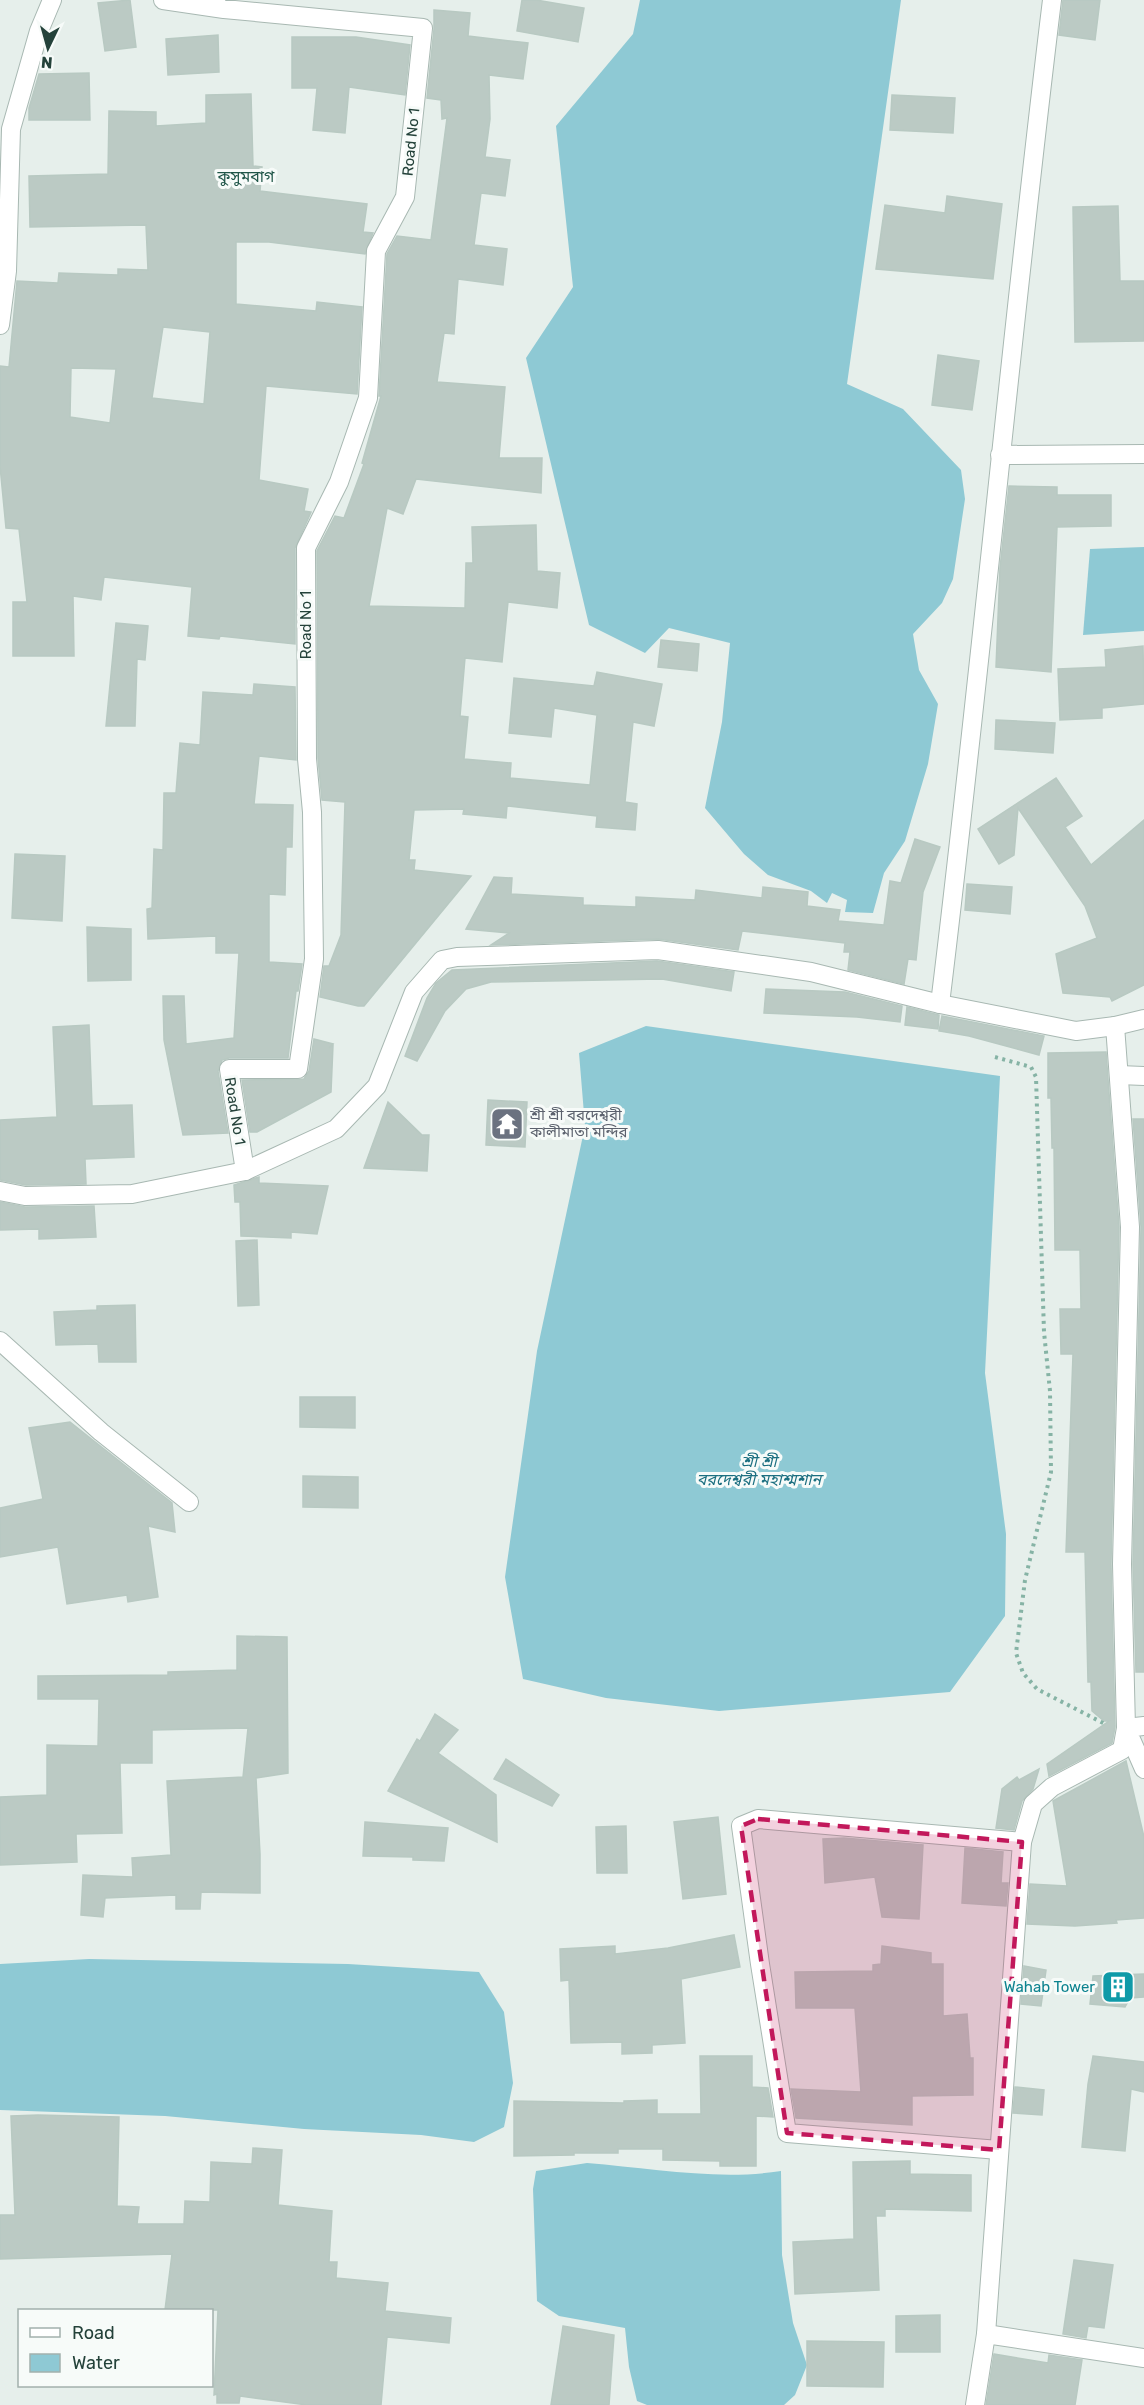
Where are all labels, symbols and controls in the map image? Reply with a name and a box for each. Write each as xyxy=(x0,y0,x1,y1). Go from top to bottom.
north arrow xyxy=(18,18,78,78)
text: N xyxy=(40,52,53,72)
street label: Road No 1 xyxy=(398,107,424,177)
district label: কুসুমবাগ xyxy=(217,167,275,186)
street label: Road No 1 xyxy=(297,591,315,659)
street label: Road No 1 xyxy=(221,1076,249,1146)
temple icon: শ্রী শ্রী বরদেশ্বরী কালীমাতা মন্দির xyxy=(489,1106,525,1142)
place label: শ্রী শ্রী বরদেশ্বরী কালীমাতা মন্দির xyxy=(529,1106,628,1141)
water label: শ্রী শ্রী বরদেশ্বরী মহাশ্মশান xyxy=(697,1452,825,1489)
building icon: Wahab Tower xyxy=(1100,1969,1136,2005)
place label: Wahab Tower xyxy=(1004,1978,1095,1996)
legend xyxy=(18,2309,213,2387)
text: Road xyxy=(72,2322,115,2344)
text: Water xyxy=(72,2352,120,2374)

